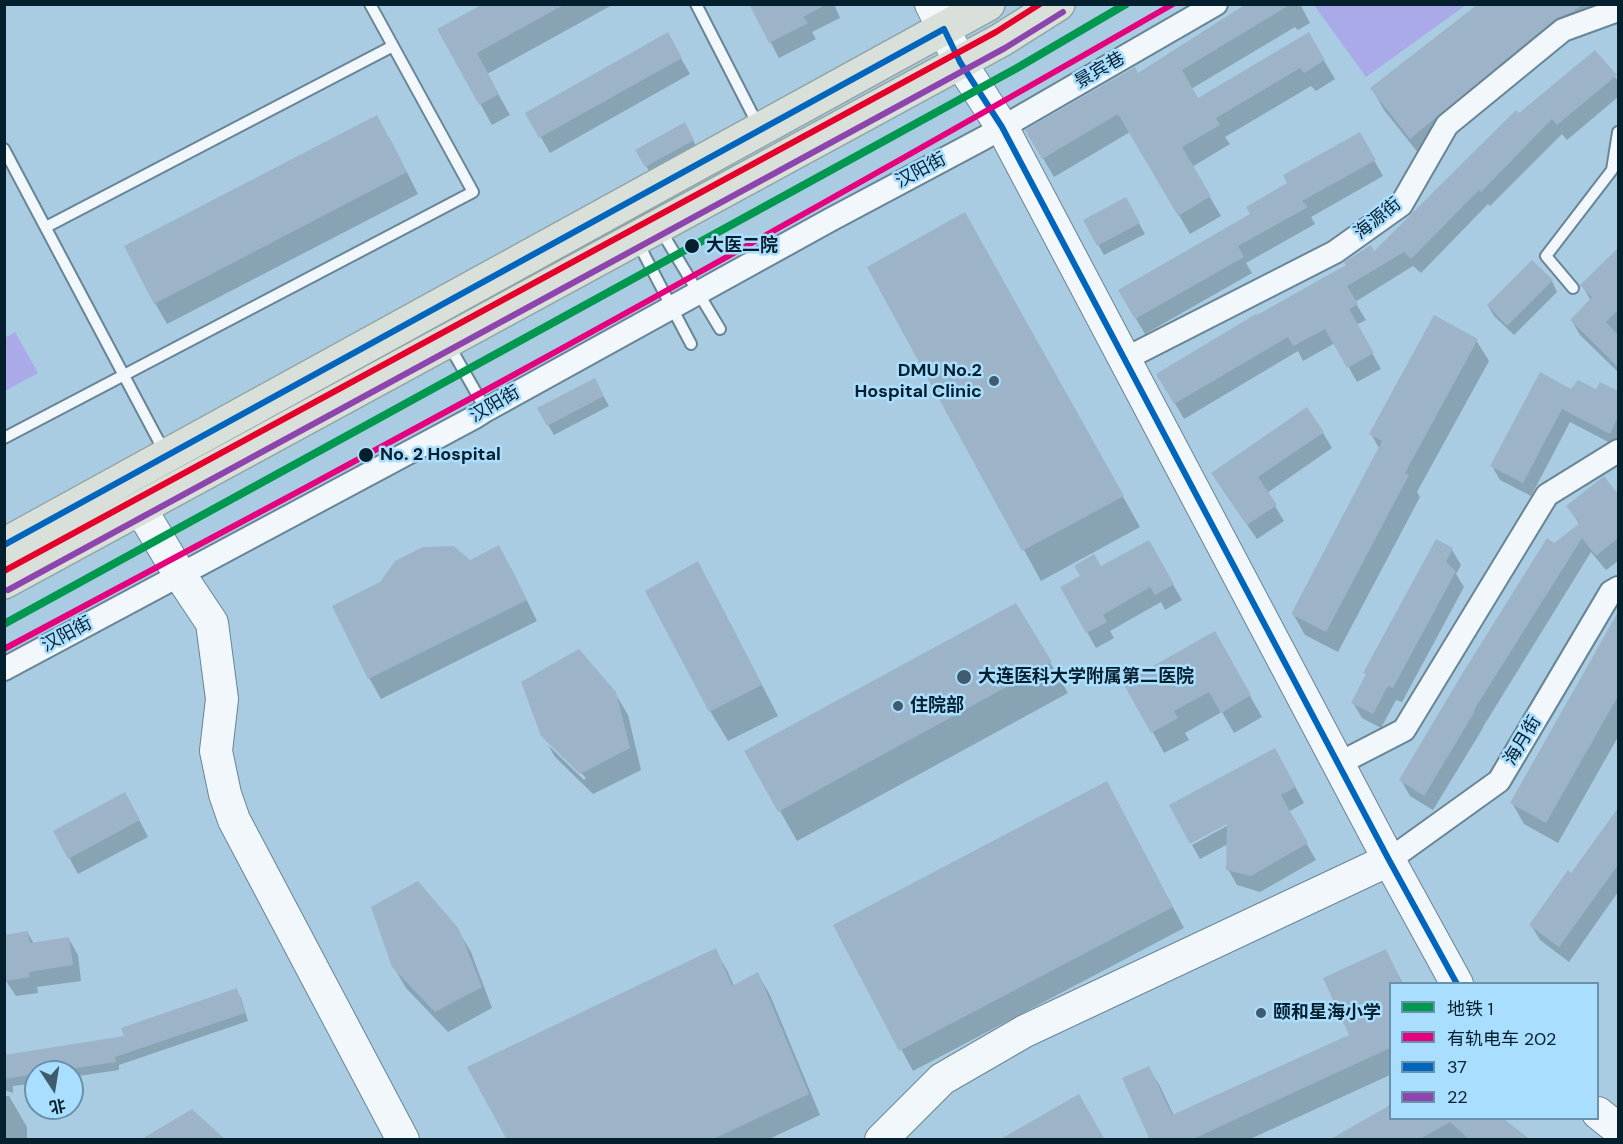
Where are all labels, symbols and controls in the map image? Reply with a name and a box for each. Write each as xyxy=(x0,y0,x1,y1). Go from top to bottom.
street label: 景宾巷 xyxy=(1071,48,1129,94)
street label: 汉阳街 xyxy=(892,149,950,193)
street label: 海源街 xyxy=(1350,194,1406,244)
place label: 大医二院 xyxy=(706,235,778,257)
marker: 大医二院 xyxy=(683,237,701,255)
place label: DMU No.2 Hospital Clinic xyxy=(855,360,982,403)
marker: DMU No.2 Hospital Clinic xyxy=(987,374,1001,388)
street label: 汉阳街 xyxy=(466,382,524,428)
place label: No. 2 Hospital xyxy=(380,444,501,466)
marker: No. 2 Hospital xyxy=(357,446,375,464)
street label: 汉阳街 xyxy=(38,613,96,657)
place label: 大连医科大学附属第二医院 xyxy=(978,666,1194,688)
marker: 大连医科大学附属第二医院 xyxy=(955,668,973,686)
place label: 住院部 xyxy=(910,695,964,717)
marker: 住院部 xyxy=(891,699,905,713)
street label: 海月街 xyxy=(1500,712,1546,770)
legend xyxy=(1389,982,1599,1120)
text: 地铁 1 xyxy=(1447,997,1493,1021)
place label: 颐和星海小学 xyxy=(1273,1002,1381,1024)
marker: 颐和星海小学 xyxy=(1254,1006,1268,1020)
text: 有轨电车 202 xyxy=(1447,1027,1556,1051)
text: 37 xyxy=(1447,1055,1467,1079)
north arrow xyxy=(24,1060,84,1120)
text: 22 xyxy=(1447,1085,1468,1109)
text: 北 xyxy=(47,1094,67,1118)

